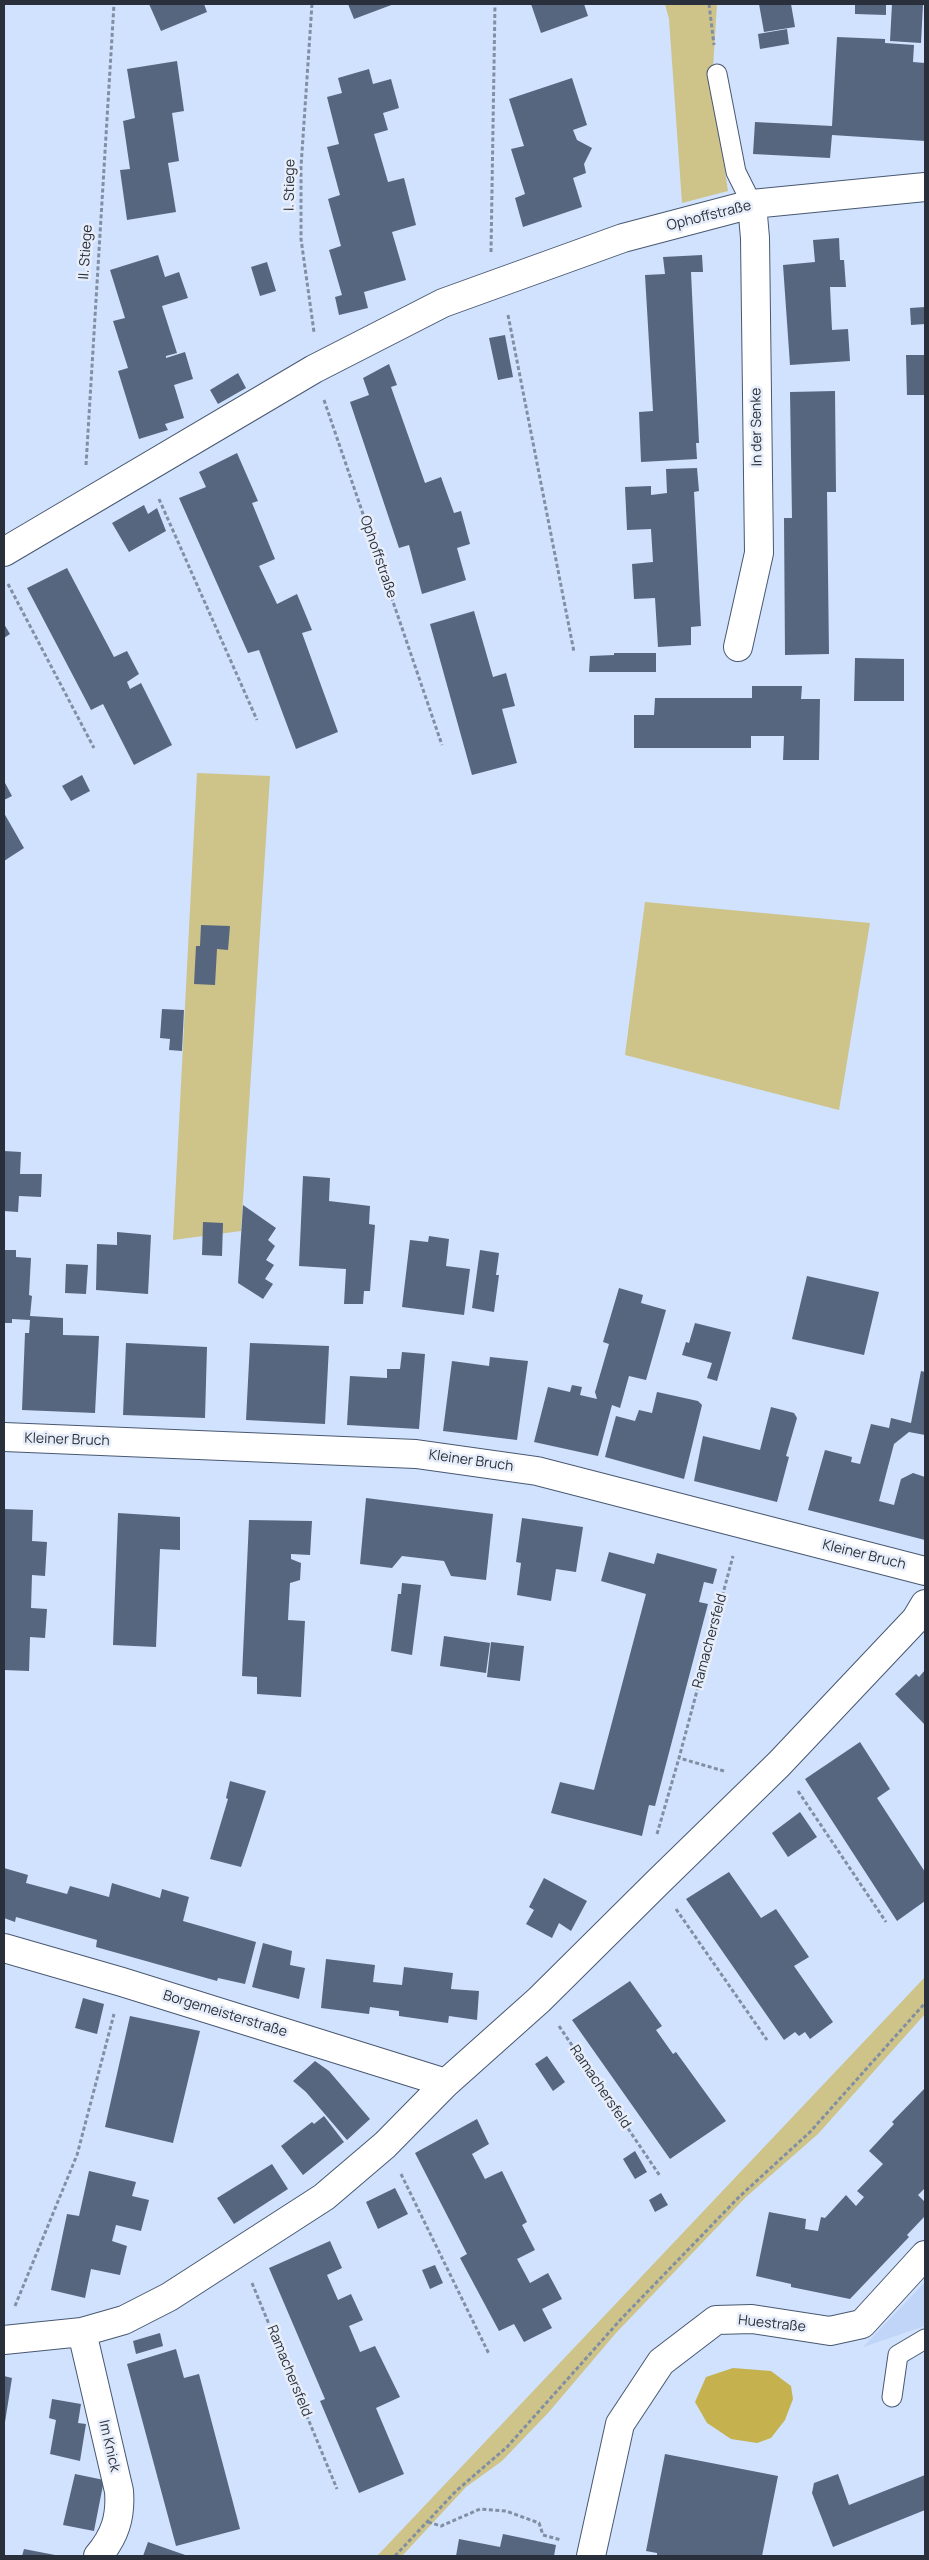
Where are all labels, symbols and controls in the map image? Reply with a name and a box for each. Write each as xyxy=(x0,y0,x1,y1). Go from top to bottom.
street label: I. Stiege xyxy=(281,159,299,211)
street label: Ophoffstraße xyxy=(665,197,753,235)
street label: II. Stiege xyxy=(76,224,96,280)
street label: In der Senke xyxy=(748,388,766,466)
street label: Ophoffstraße xyxy=(356,513,400,601)
street label: Kleiner Bruch xyxy=(24,1430,110,1450)
street label: Kleiner Bruch xyxy=(428,1447,514,1475)
street label: Kleiner Bruch xyxy=(821,1537,907,1573)
street label: Ramachersfeld xyxy=(689,1592,731,1690)
street label: Borgemeisterstraße xyxy=(161,1987,289,2041)
street label: Ramachersfeld xyxy=(566,2042,634,2132)
street label: Huestraße xyxy=(737,2312,807,2336)
street label: Ramachersfeld xyxy=(263,2323,315,2419)
street label: Im Knick xyxy=(95,2419,123,2473)

